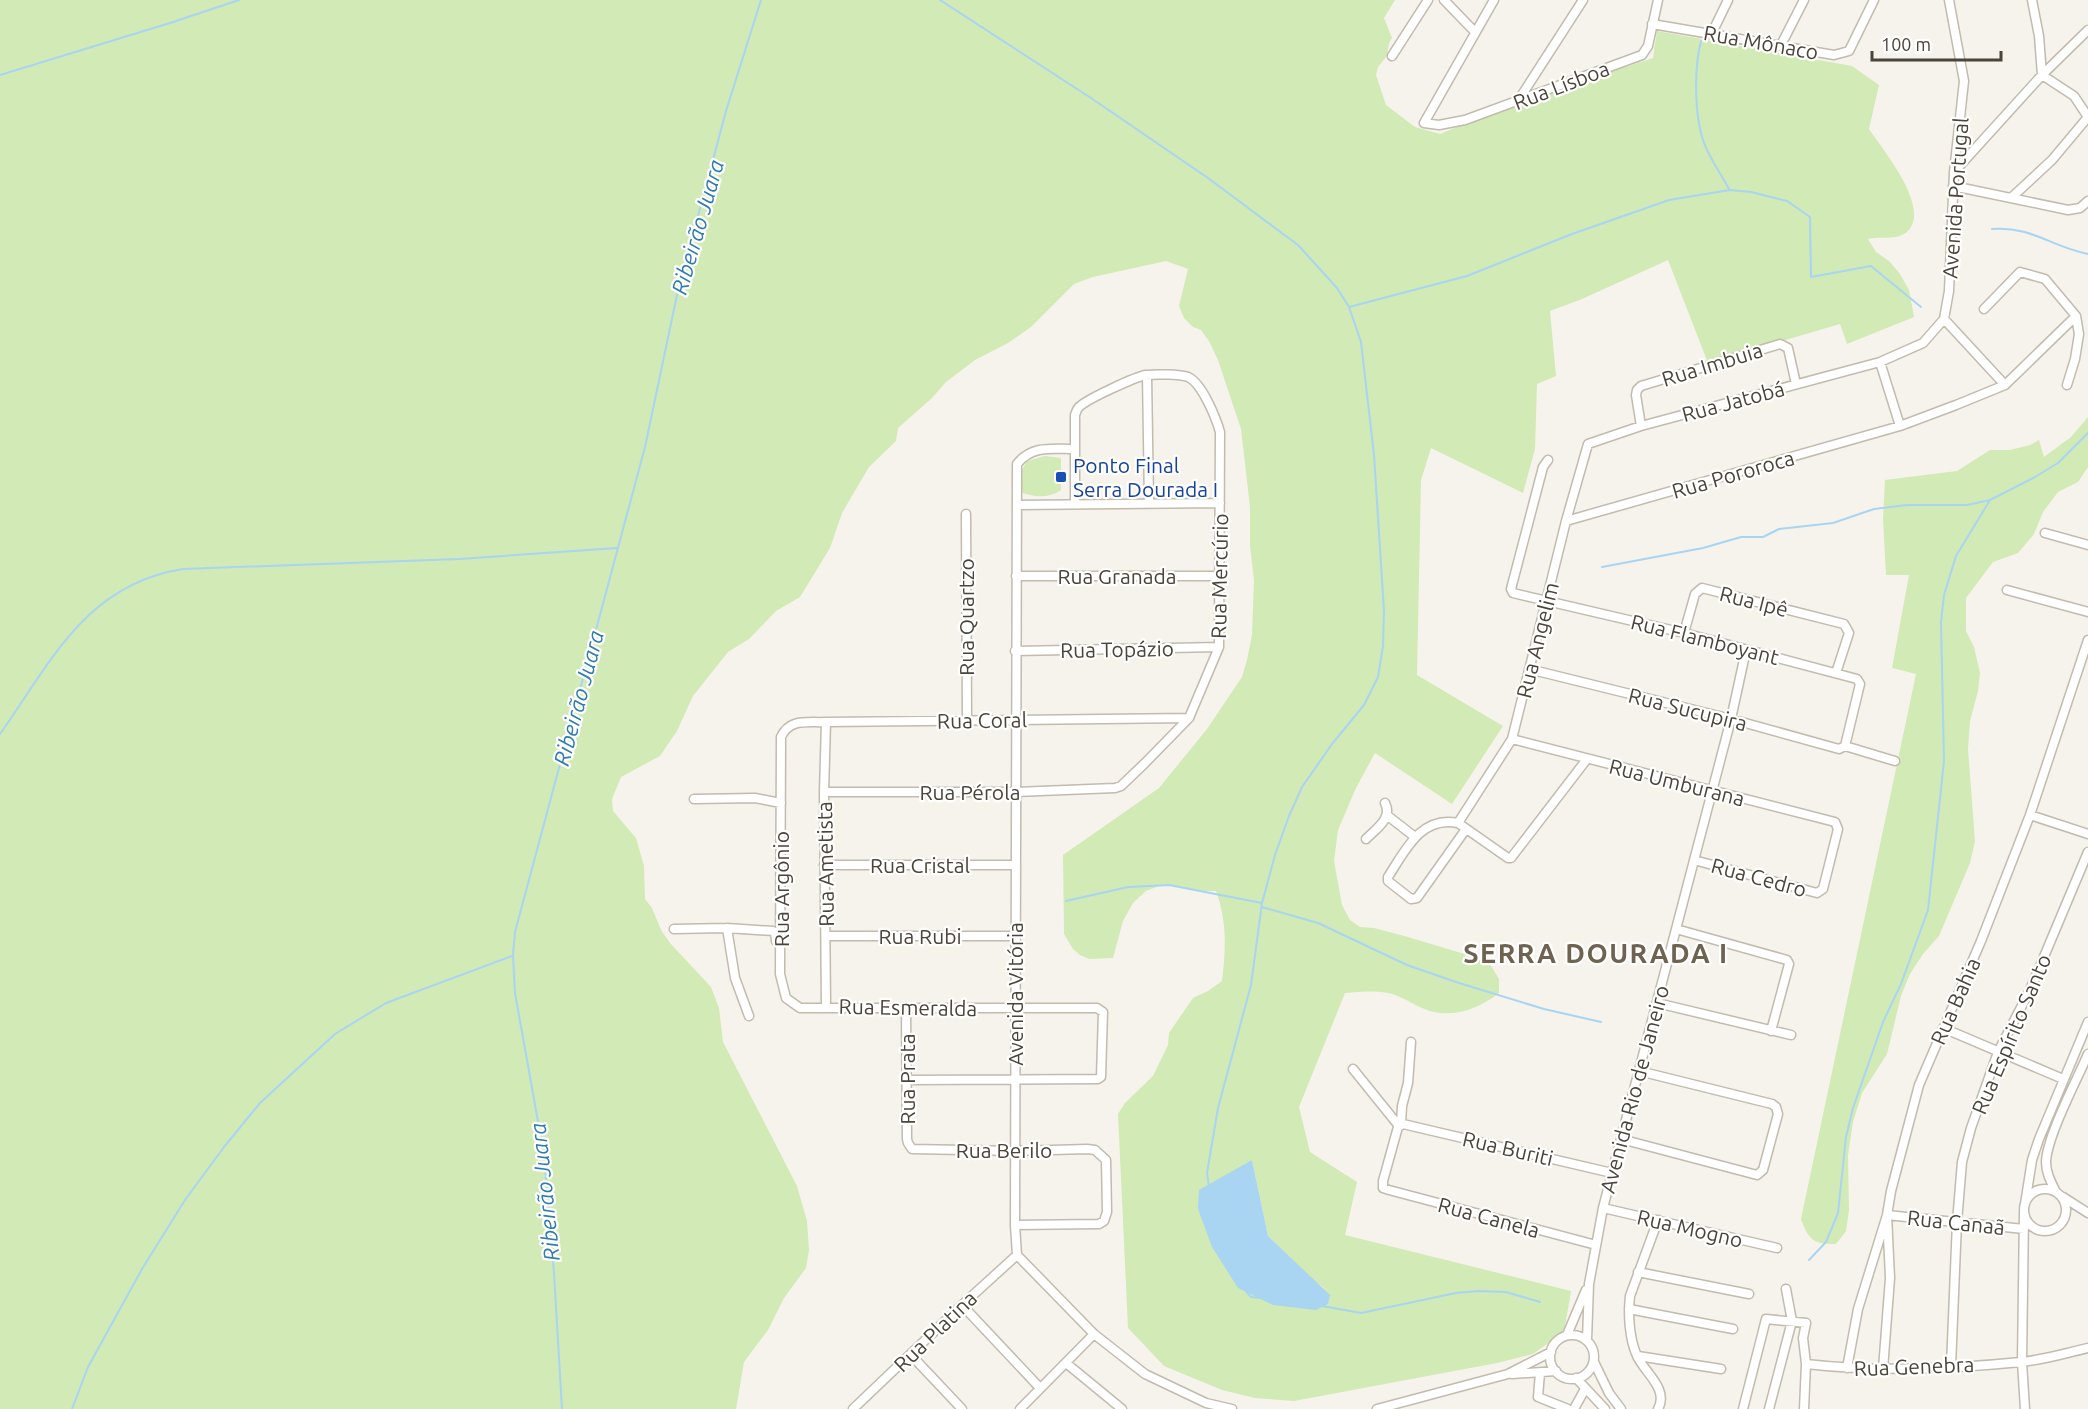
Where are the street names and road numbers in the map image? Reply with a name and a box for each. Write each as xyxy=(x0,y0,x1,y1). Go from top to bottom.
street label: Rua Mônaco xyxy=(1702,20,1820,64)
street label: Rua Lísboa xyxy=(1510,56,1612,114)
street label: Avenida Portugal xyxy=(1937,117,1973,279)
street label: Rua Imbuia xyxy=(1659,337,1765,391)
street label: Rua Jatobá xyxy=(1679,376,1787,426)
street label: Rua Pororoca xyxy=(1669,445,1797,503)
street label: Rua Mercúrio xyxy=(1206,513,1232,639)
street label: Rua Quartzo xyxy=(954,558,978,676)
street label: Rua Granada xyxy=(1057,564,1177,588)
street label: Rua Angelim xyxy=(1511,580,1563,700)
street label: Rua Ipê xyxy=(1717,581,1791,621)
street label: Rua Flamboyant xyxy=(1628,609,1782,669)
street label: Rua Topázio xyxy=(1060,636,1174,662)
street label: Rua Sucupira xyxy=(1626,683,1750,735)
street label: Rua Coral xyxy=(937,707,1027,733)
street label: Rua Umburana xyxy=(1607,754,1747,810)
street label: Rua Pérola xyxy=(920,780,1020,804)
street label: Rua Ametista xyxy=(812,801,838,927)
street label: Rua Argônio xyxy=(769,831,793,947)
street label: Rua Cristal xyxy=(870,853,970,877)
street label: Rua Cedro xyxy=(1709,853,1809,901)
street label: Avenida Vitória xyxy=(1003,922,1027,1066)
street label: Rua Rubi xyxy=(878,924,962,948)
street label: Rua Espírito Santo xyxy=(1966,950,2056,1118)
street label: Rua Bahia xyxy=(1925,954,1985,1048)
street label: Avenida Rio de Janeiro xyxy=(1595,982,1673,1196)
street label: Rua Esmeralda xyxy=(838,994,978,1020)
street label: Rua Prata xyxy=(895,1034,919,1124)
street label: Rua Buriti xyxy=(1460,1126,1556,1170)
street label: Rua Berilo xyxy=(956,1138,1052,1162)
street label: Rua Canela xyxy=(1436,1192,1542,1242)
street label: Rua Mogno xyxy=(1635,1204,1745,1252)
street label: Rua Canaã xyxy=(1906,1205,2006,1239)
street label: Rua Platina xyxy=(889,1286,981,1376)
street label: Rua Genebra xyxy=(1853,1352,1975,1380)

